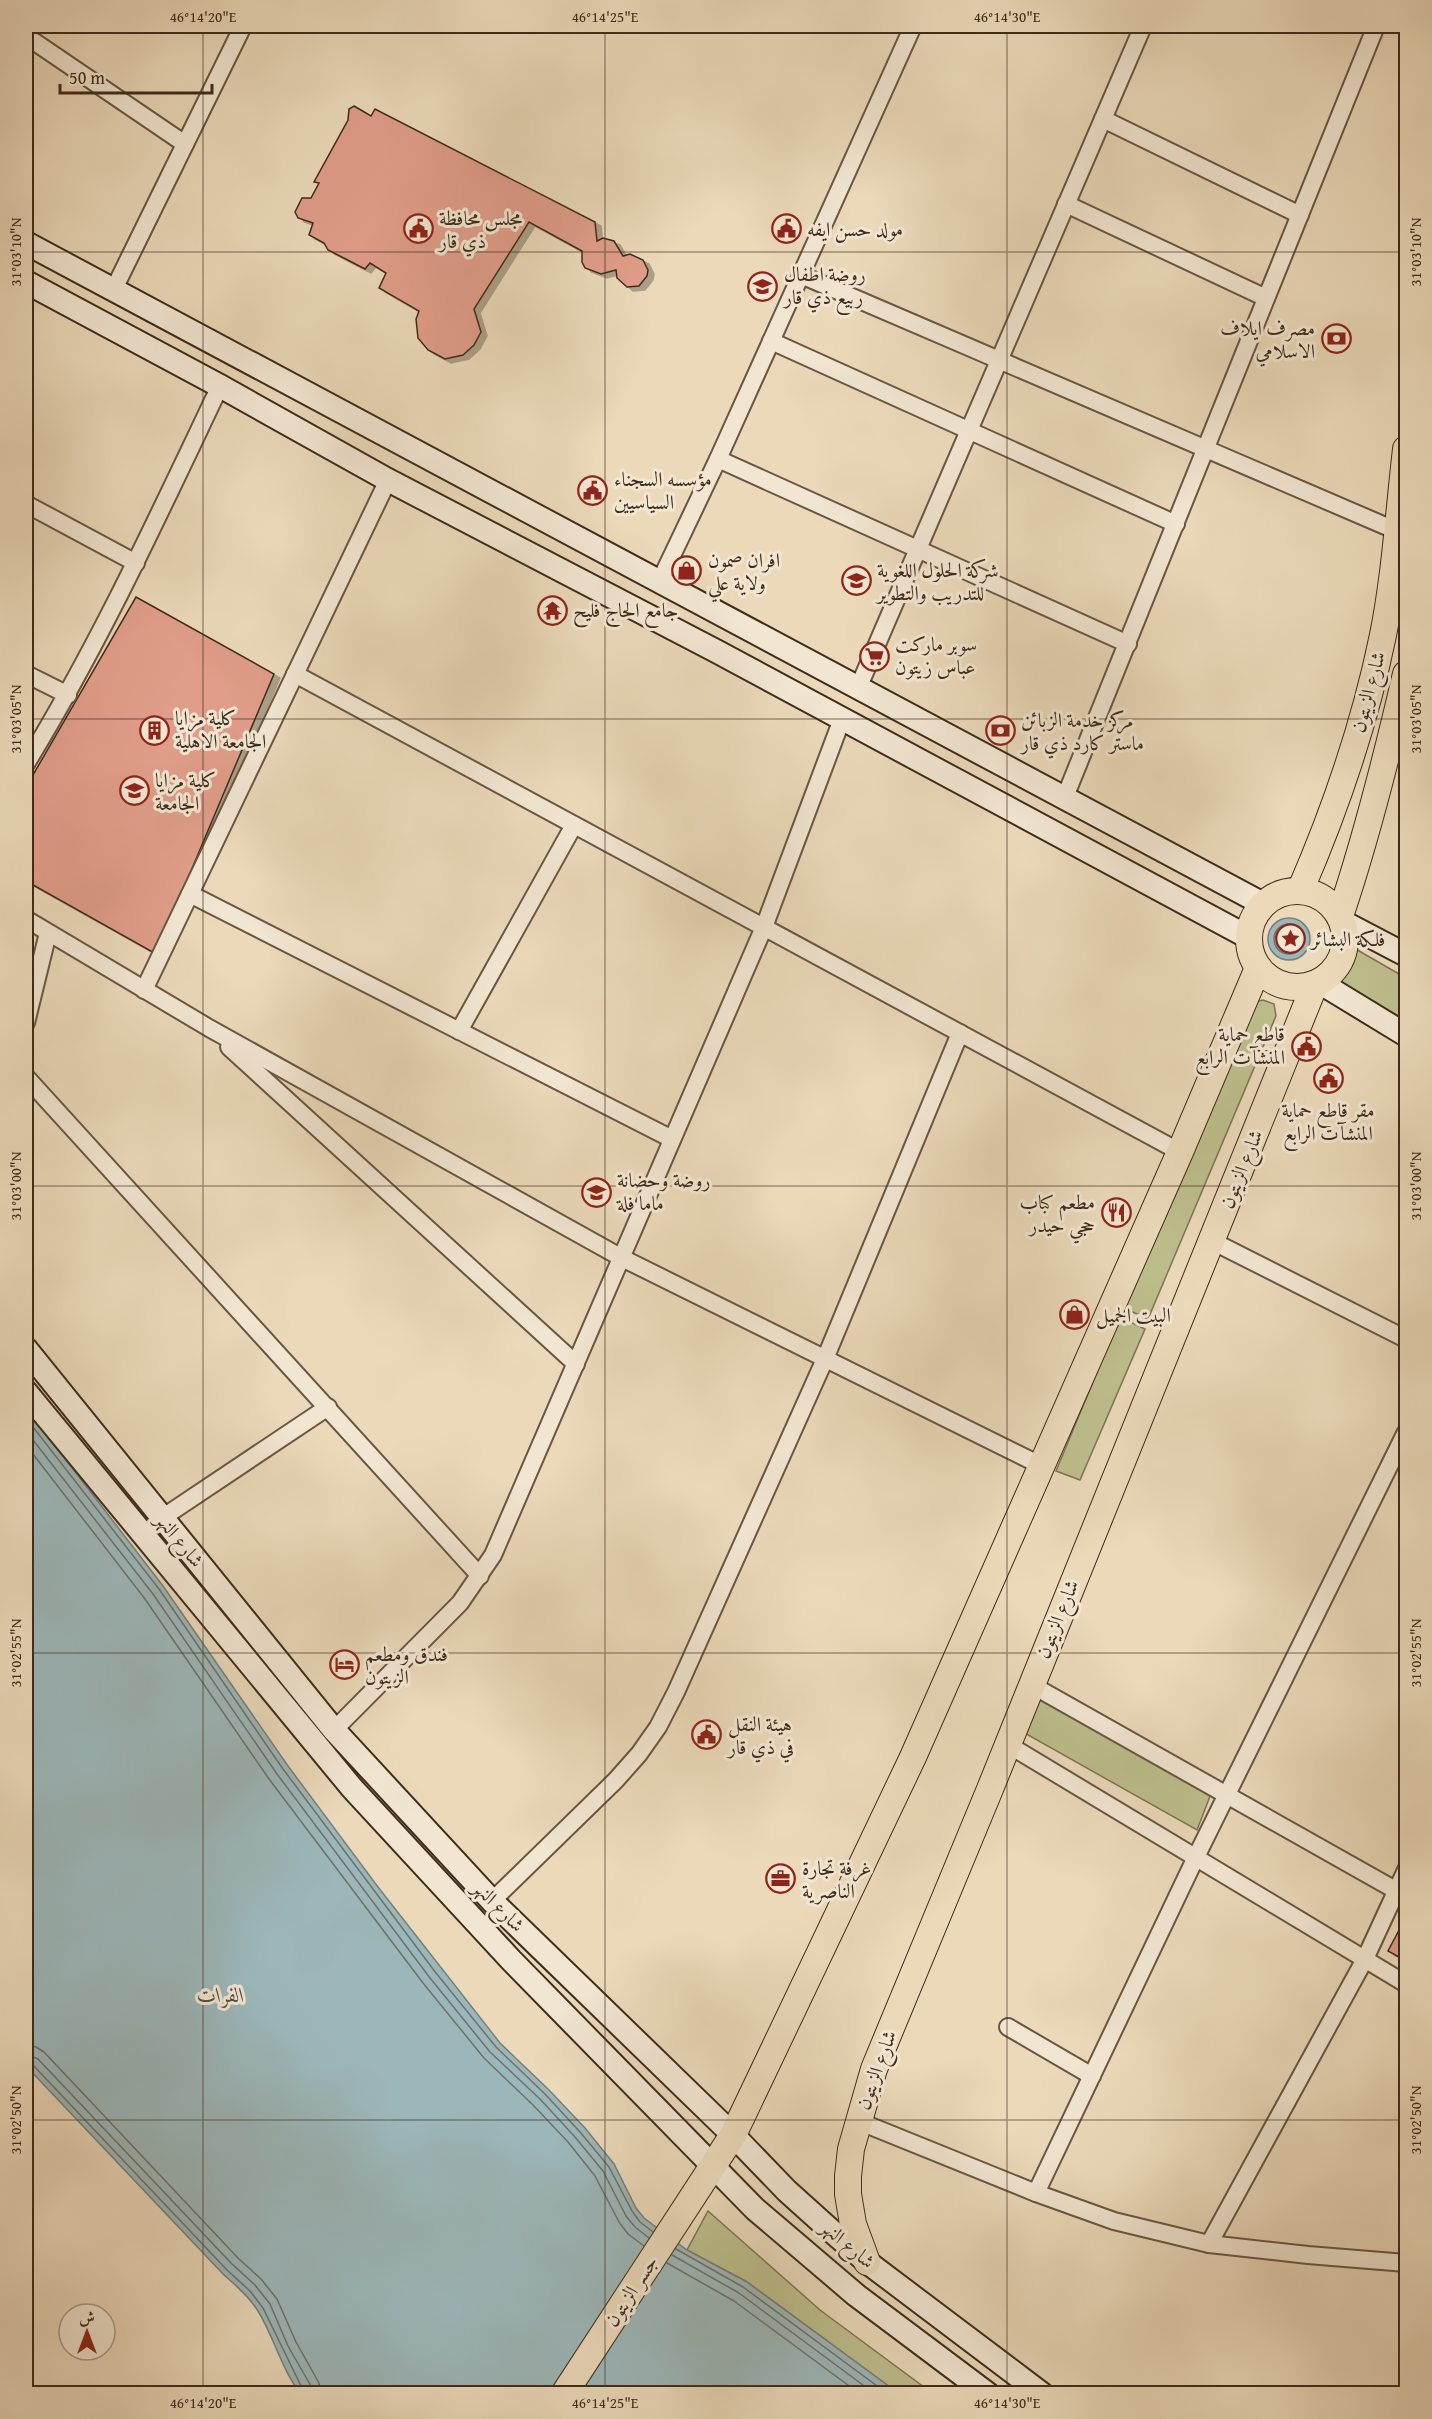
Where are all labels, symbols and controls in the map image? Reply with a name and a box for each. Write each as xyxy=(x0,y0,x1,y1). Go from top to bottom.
text: 46°14'20"E xyxy=(170,6,237,27)
text: 46°14'25"E xyxy=(572,6,639,27)
text: 46°14'30"E xyxy=(974,6,1041,27)
scale bar xyxy=(60,57,212,95)
text: 50 m xyxy=(69,64,105,91)
place label: مجلس محافظة ذي قار xyxy=(437,203,522,257)
public building icon: مجلس محافظة ذي قار xyxy=(402,213,434,245)
public building icon: مولد حسن ايفه xyxy=(770,213,802,245)
place label: مولد حسن ايفه xyxy=(807,214,903,243)
text: 31°03'10"N xyxy=(5,217,26,286)
text: 31°03'10"N xyxy=(1405,217,1426,286)
place label: روضة اطفال ربيع ذي قار xyxy=(782,259,866,315)
school or university icon: روضة اطفال ربيع ذي قار xyxy=(747,270,779,302)
place label: مصرف ايلاف الاسلامي xyxy=(1220,313,1315,367)
bank icon: مصرف ايلاف الاسلامي xyxy=(1320,323,1352,355)
place label: مؤسسه السجناء السياسيين xyxy=(614,464,712,516)
public building icon: مؤسسه السجناء السياسيين xyxy=(577,475,609,507)
place label: افران صمون ولاية علي xyxy=(708,545,780,603)
shop icon: افران صمون ولاية علي xyxy=(671,555,703,587)
place label: شركة الحلول اللغوية للتدريب والتطوير xyxy=(875,555,999,607)
school or university icon: شركة الحلول اللغوية للتدريب والتطوير xyxy=(840,565,872,597)
temple icon: جامع الحاج فليح xyxy=(536,594,568,626)
place label: جامع الحاج فليح xyxy=(573,595,678,628)
place label: سوبر ماركت عباس زيتون xyxy=(895,629,977,681)
supermarket icon: سوبر ماركت عباس زيتون xyxy=(858,640,890,672)
street label: شارع الزيتون xyxy=(1343,648,1396,737)
text: 31°03'05"N xyxy=(5,684,26,753)
text: 31°03'05"N xyxy=(1405,684,1426,753)
place label: كلية مزايا الجامعة الاهلية xyxy=(175,703,266,755)
place label: مركز خدمة الزبائن ماستر كارد ذي قار xyxy=(1019,705,1144,759)
building icon: كلية مزايا الجامعة الاهلية xyxy=(138,714,170,746)
bank icon: مركز خدمة الزبائن ماستر كارد ذي قار xyxy=(984,715,1016,747)
place label: كلية مزايا الجامعة xyxy=(155,765,217,817)
school or university icon: كلية مزايا الجامعة xyxy=(118,775,150,807)
place icon: فلكة البشائر xyxy=(1274,923,1306,955)
place label: فلكة البشائر xyxy=(1309,924,1385,953)
place label: قاطع حماية المنشآت الرابع xyxy=(1195,1019,1285,1075)
public building icon: قاطع حماية المنشآت الرابع xyxy=(1290,1030,1322,1062)
public building icon: مقر قاطع حماية المنشآت الرابع xyxy=(1312,1063,1344,1095)
place label: مقر قاطع حماية المنشآت الرابع xyxy=(1281,1095,1375,1151)
street label: شارع الزيتون xyxy=(1212,1125,1273,1214)
text: 31°03'00"N xyxy=(5,1151,26,1220)
text: 31°03'00"N xyxy=(1405,1151,1426,1220)
place label: روضة وحضانة ماما فلة xyxy=(616,1165,710,1217)
school or university icon: روضة وحضانة ماما فلة xyxy=(580,1176,612,1208)
place label: مطعم كباب حجي حيدر xyxy=(1020,1187,1095,1244)
restaurant icon: مطعم كباب حجي حيدر xyxy=(1100,1197,1132,1229)
shop icon: البيت الجميل xyxy=(1059,1299,1091,1331)
place label: البيت الجميل xyxy=(1096,1300,1171,1330)
street label: شارع النهر xyxy=(145,1505,211,1576)
street label: شارع الزيتون xyxy=(1028,1575,1089,1664)
text: 31°02'55"N xyxy=(5,1618,26,1687)
text: 31°02'55"N xyxy=(1405,1618,1426,1687)
place label: فندق ومطعم الزيتون xyxy=(365,1639,448,1691)
hotel icon: فندق ومطعم الزيتون xyxy=(328,1649,360,1681)
place label: هيئة النقل في ذي قار xyxy=(726,1709,794,1763)
public building icon: هيئة النقل في ذي قار xyxy=(691,1719,723,1751)
place label: غرفة تجارة الناصرية xyxy=(802,1853,872,1905)
office icon: غرفة تجارة الناصرية xyxy=(765,1863,797,1895)
street label: شارع النهر xyxy=(463,1872,532,1941)
water label: الفرات xyxy=(197,1979,245,2010)
street label: شارع الزيتون xyxy=(848,2026,907,2115)
text: 31°02'50"N xyxy=(5,2085,26,2154)
text: 31°02'50"N xyxy=(1405,2085,1426,2154)
street label: شارع النهر xyxy=(811,2211,882,2278)
street label: جسر الزيتون xyxy=(597,2249,665,2332)
north arrow xyxy=(57,2302,117,2362)
text: ش xyxy=(79,2305,95,2329)
text: 46°14'20"E xyxy=(170,2392,237,2413)
text: 46°14'25"E xyxy=(572,2392,639,2413)
text: 46°14'30"E xyxy=(974,2392,1041,2413)

